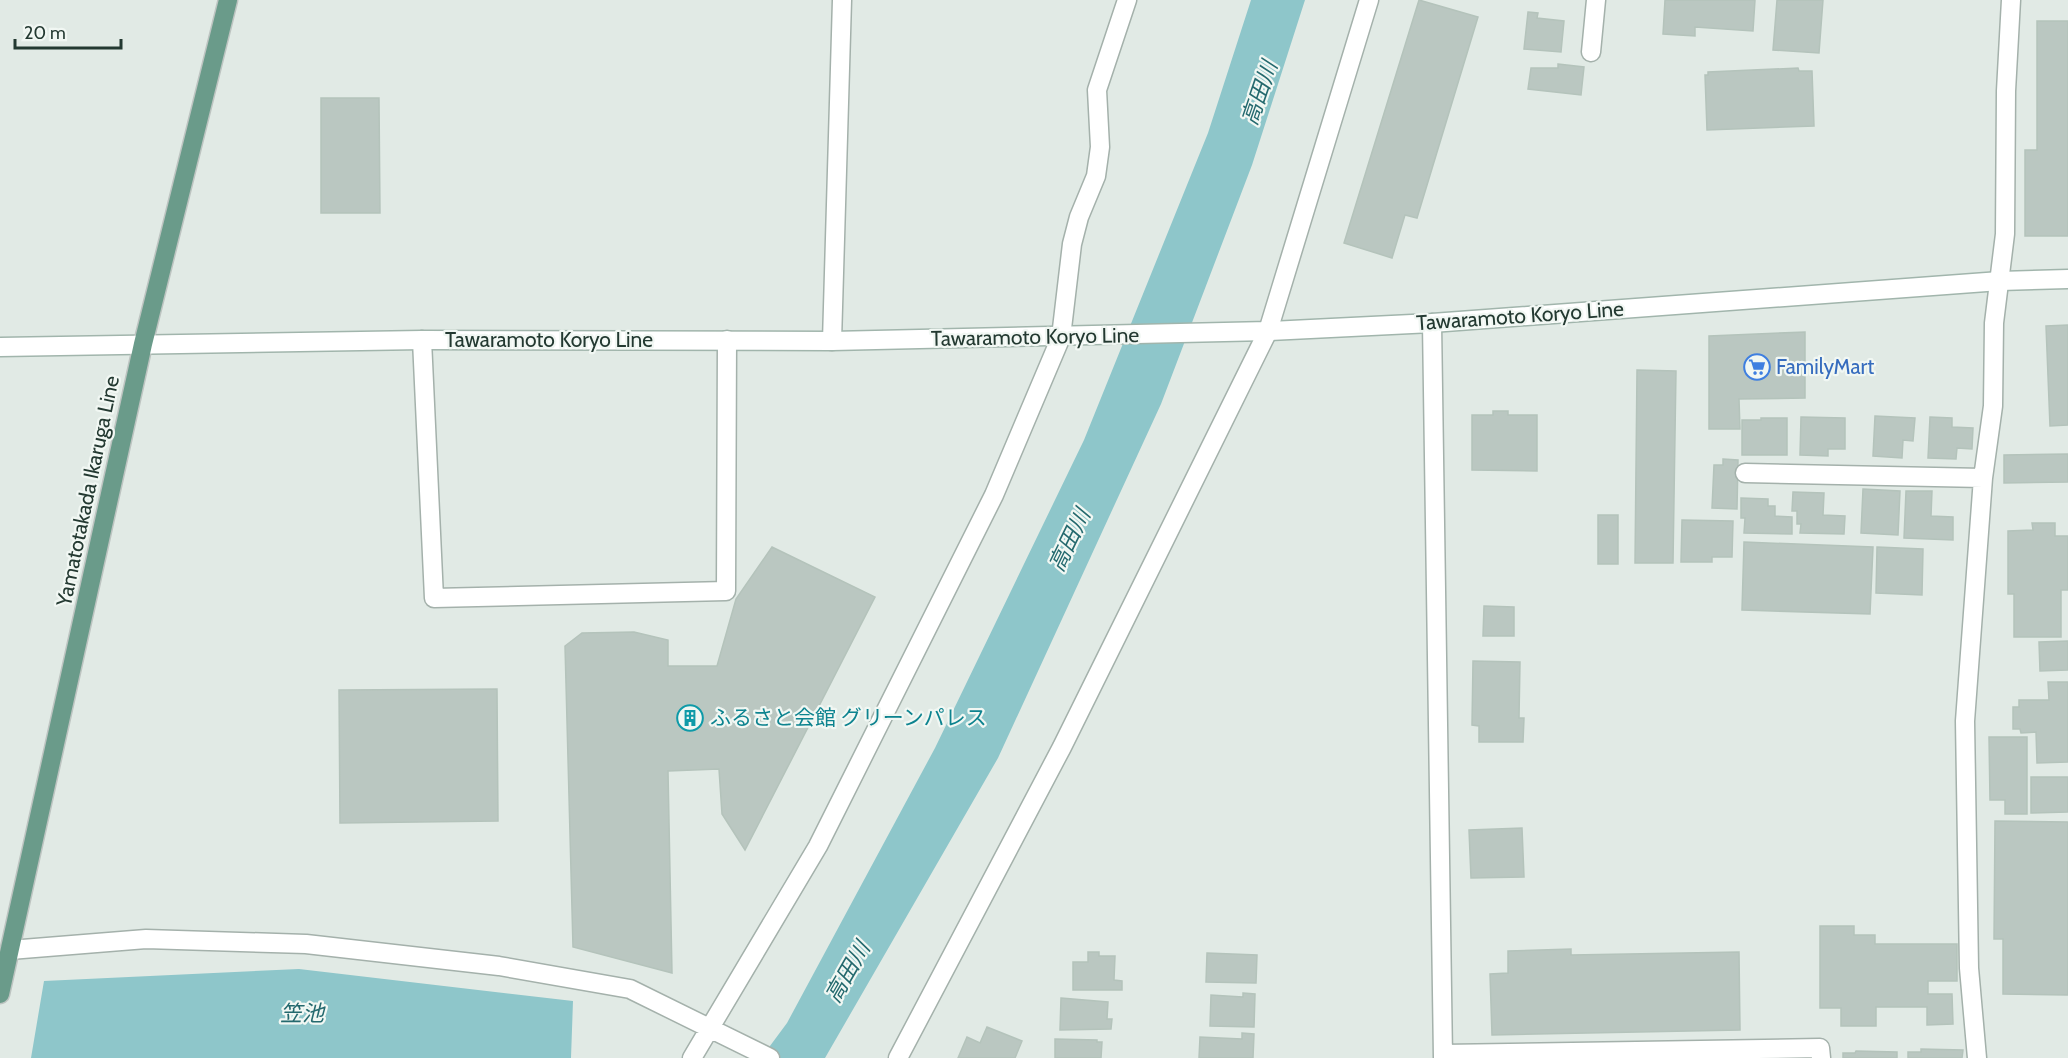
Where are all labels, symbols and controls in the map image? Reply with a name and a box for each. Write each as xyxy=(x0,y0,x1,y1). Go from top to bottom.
scale bar xyxy=(15,12,122,50)
text: 20 m xyxy=(24,22,66,44)
water label: 高田川 xyxy=(1236,56,1284,129)
street label: Tawaramoto Koryo Line xyxy=(1415,296,1625,335)
street label: Tawaramoto Koryo Line xyxy=(931,322,1139,351)
street label: Tawaramoto Koryo Line xyxy=(445,327,653,352)
supermarket icon: FamilyMart xyxy=(1742,352,1772,382)
place label: FamilyMart xyxy=(1776,354,1874,379)
street label: Yamatotakada Ikaruga Line xyxy=(51,373,124,609)
water label: 高田川 xyxy=(1043,503,1097,576)
building icon: ふるさと会館 グリーンパレス xyxy=(675,703,705,733)
place label: ふるさと会館 グリーンパレス xyxy=(710,705,987,730)
water label: 高田川 xyxy=(819,935,877,1008)
water label: 笠池 xyxy=(280,1000,326,1027)

